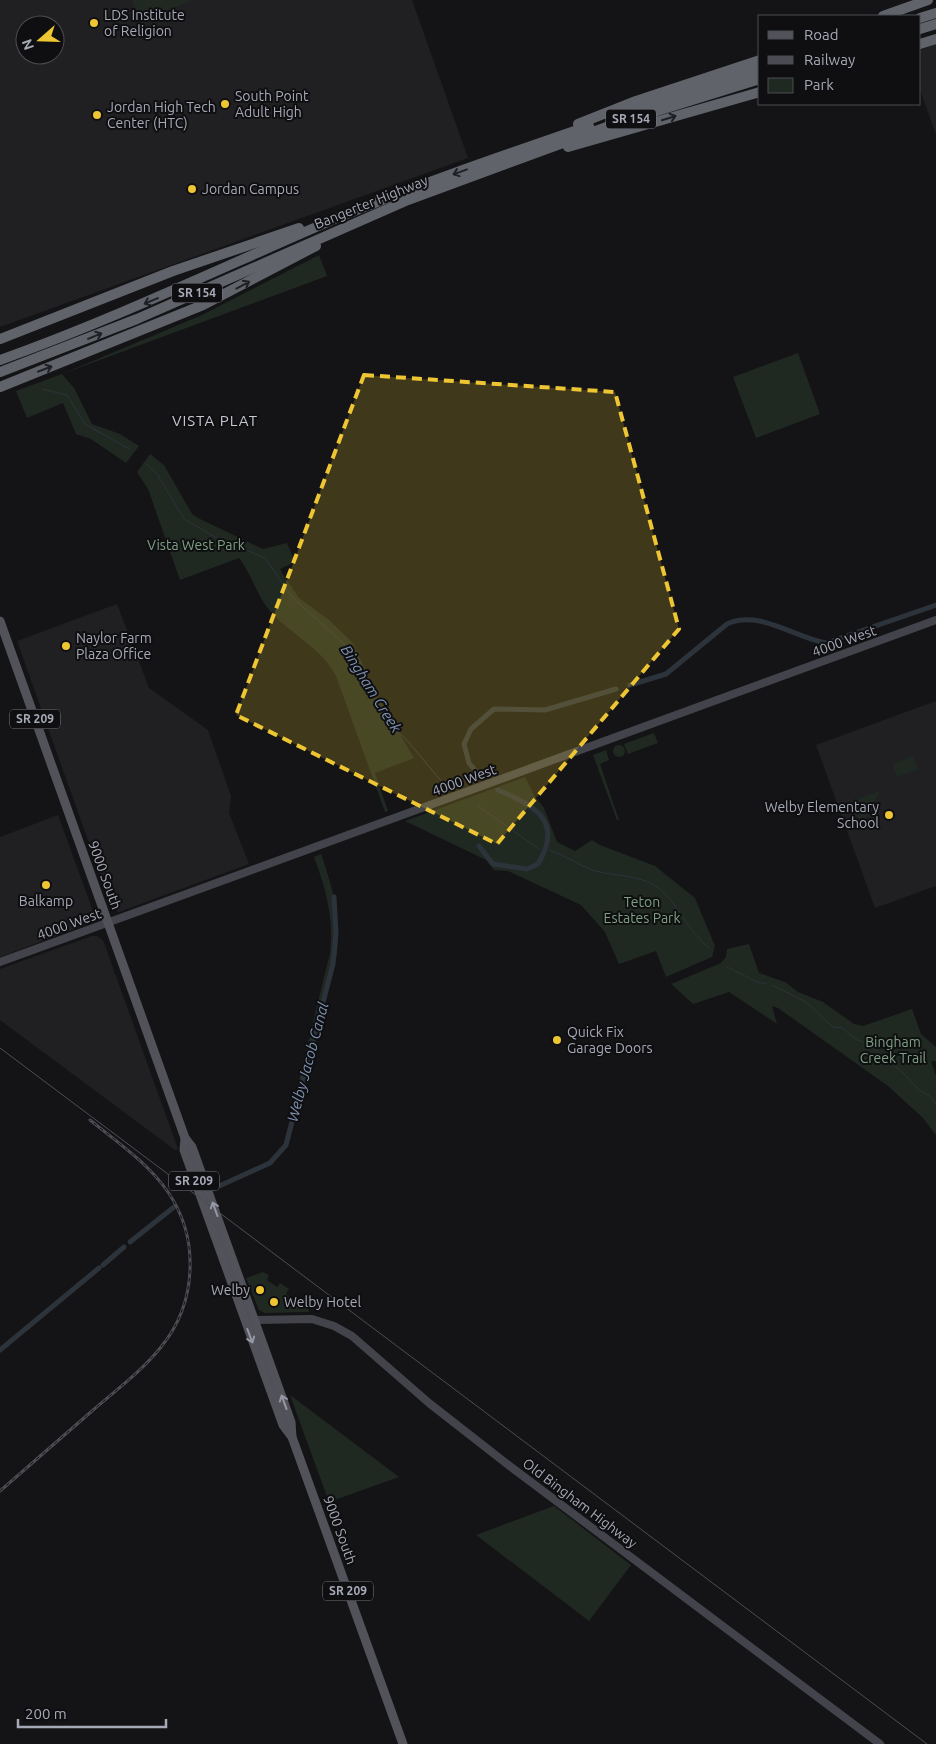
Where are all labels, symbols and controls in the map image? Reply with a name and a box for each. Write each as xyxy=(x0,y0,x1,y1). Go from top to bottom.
place label: LDS Institute of Religion xyxy=(104,7,185,39)
north arrow xyxy=(15,15,65,65)
legend xyxy=(758,15,921,105)
marker: LDS Institute of Religion xyxy=(88,17,100,29)
text: Road xyxy=(804,26,839,43)
text: N xyxy=(18,37,37,52)
text: Railway xyxy=(804,51,855,68)
text: Park xyxy=(804,76,834,93)
place label: South Point Adult High xyxy=(235,88,309,120)
marker: South Point Adult High xyxy=(219,98,231,110)
place label: Jordan High Tech Center (HTC) xyxy=(107,99,216,131)
marker: Jordan High Tech Center (HTC) xyxy=(91,109,103,121)
road number: SR 154 xyxy=(606,110,656,128)
one-way arrow xyxy=(661,112,677,122)
one-way arrow xyxy=(452,168,468,177)
street label: Bangerter Highway xyxy=(312,172,430,232)
place label: Jordan Campus xyxy=(202,181,299,197)
marker: Jordan Campus xyxy=(186,183,198,195)
one-way arrow xyxy=(236,280,250,290)
road number: SR 154 xyxy=(172,284,222,302)
one-way arrow xyxy=(144,297,159,306)
one-way arrow xyxy=(87,331,102,340)
one-way arrow xyxy=(37,364,53,373)
district label: VISTA PLAT xyxy=(172,412,258,429)
park label: Vista West Park xyxy=(147,537,245,553)
street label: 4000 West xyxy=(810,622,879,660)
place label: Naylor Farm Plaza Office xyxy=(76,630,152,662)
marker: Naylor Farm Plaza Office xyxy=(60,640,72,652)
water label: Bingham Creek xyxy=(338,642,405,736)
road number: SR 209 xyxy=(10,710,60,729)
street label: 4000 West xyxy=(430,761,499,799)
place label: Welby Elementary School xyxy=(765,799,879,831)
marker: Welby Elementary School xyxy=(883,809,895,821)
street label: 9000 South xyxy=(85,839,125,911)
marker: Balkamp xyxy=(40,879,52,891)
place label: Balkamp xyxy=(19,893,73,909)
park label: Teton Estates Park xyxy=(604,894,680,926)
street label: 4000 West xyxy=(35,905,104,943)
water label: Welby Jacob Canal xyxy=(283,999,332,1124)
place label: Quick Fix Garage Doors xyxy=(567,1024,653,1056)
marker: Quick Fix Garage Doors xyxy=(551,1034,563,1046)
park label: Bingham Creek Trail xyxy=(860,1034,927,1066)
road number: SR 209 xyxy=(169,1172,219,1190)
one-way arrow xyxy=(210,1201,219,1217)
place label: Welby xyxy=(211,1282,250,1298)
marker: Welby xyxy=(254,1284,266,1296)
place label: Welby Hotel xyxy=(284,1294,361,1310)
marker: Welby Hotel xyxy=(268,1296,280,1308)
one-way arrow xyxy=(246,1327,255,1343)
one-way arrow xyxy=(279,1394,288,1410)
street label: Old Bingham Highway xyxy=(520,1455,640,1551)
street label: 9000 South xyxy=(320,1494,360,1566)
road number: SR 209 xyxy=(323,1582,373,1600)
scale bar xyxy=(18,1696,165,1728)
text: 200 m xyxy=(25,1705,67,1722)

